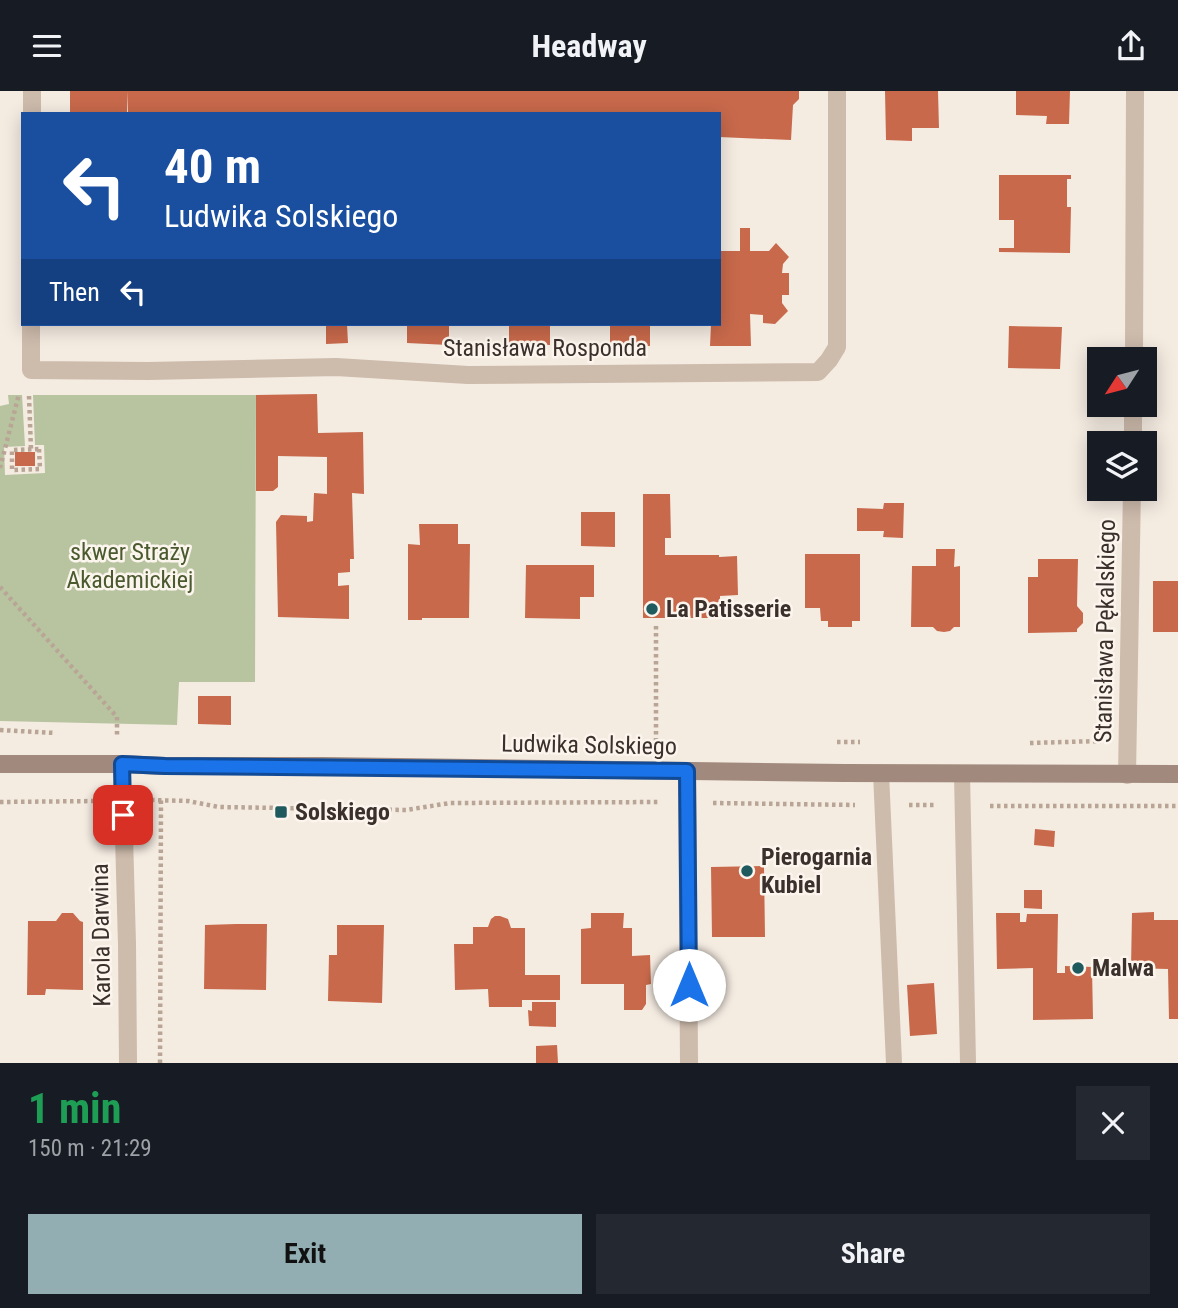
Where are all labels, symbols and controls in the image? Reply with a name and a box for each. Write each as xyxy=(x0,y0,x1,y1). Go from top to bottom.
icon: menu xyxy=(28,27,66,65)
text: Headway xyxy=(531,27,647,65)
icon: share xyxy=(1112,27,1150,65)
text: 40 m xyxy=(164,138,261,195)
icon: left xyxy=(49,140,140,231)
text: Ludwika Solskiego xyxy=(164,197,398,235)
icon: left xyxy=(114,273,152,311)
text: Then xyxy=(49,277,100,307)
street label: Stanisława Rosponda xyxy=(443,334,647,362)
north arrow xyxy=(1087,347,1157,417)
map controls xyxy=(1087,347,1157,501)
button: layers xyxy=(1087,431,1157,501)
street label: Stanisława Pękalskiego xyxy=(1089,519,1121,743)
park label: skwer Straży Akademickiej xyxy=(67,538,193,594)
place label: La Patisserie xyxy=(666,595,791,623)
marker: La Patisserie xyxy=(644,601,660,617)
street label: Ludwika Solskiego xyxy=(501,729,677,761)
pin xyxy=(93,785,153,845)
icon: arrive xyxy=(104,796,142,834)
place label: Solskiego xyxy=(295,798,390,826)
marker: Solskiego xyxy=(273,804,289,820)
place label: Pierogarnia Kubiel xyxy=(761,843,872,899)
street label: Karola Darwina xyxy=(86,863,116,1007)
marker: Pierogarnia Kubiel xyxy=(739,863,755,879)
position arrow xyxy=(652,948,726,1022)
place label: Malwa xyxy=(1092,954,1154,982)
marker: Malwa xyxy=(1070,960,1086,976)
text: 1 min xyxy=(28,1084,121,1133)
button: close xyxy=(1076,1086,1150,1160)
text: 150 m · 21:29 xyxy=(28,1135,152,1162)
button: Exit xyxy=(28,1214,582,1294)
button: Share xyxy=(596,1214,1150,1294)

